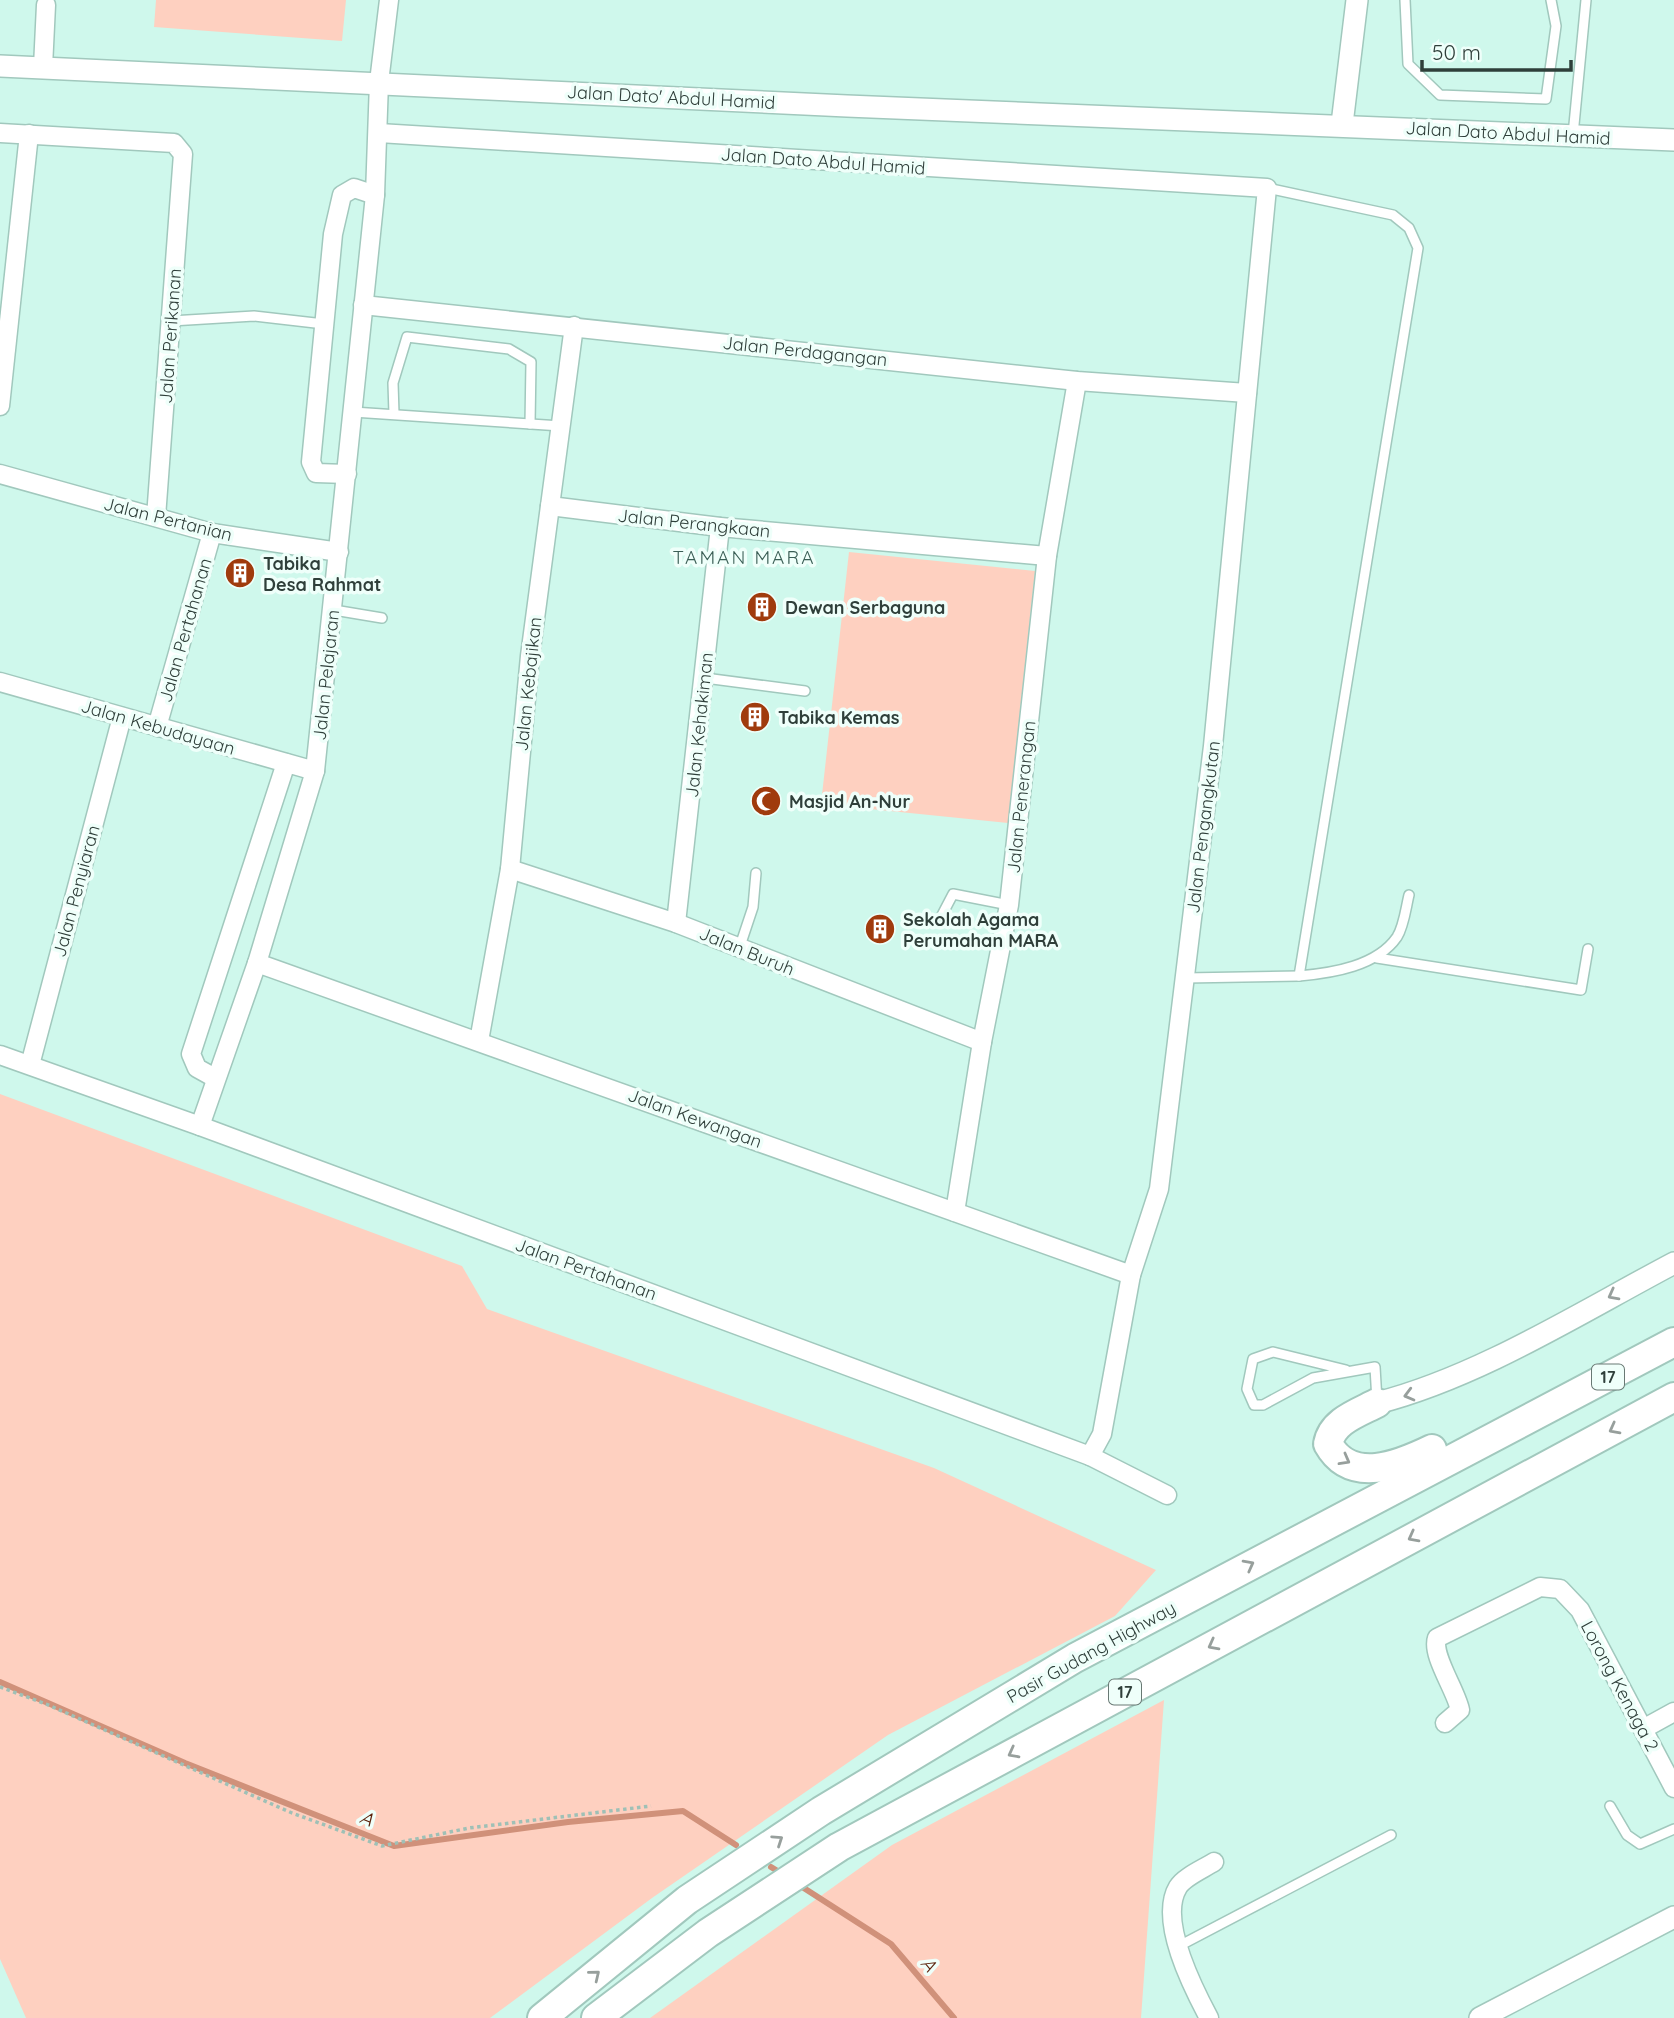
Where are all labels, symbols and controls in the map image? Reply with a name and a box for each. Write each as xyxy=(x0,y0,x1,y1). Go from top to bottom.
scale bar xyxy=(1422,28,1571,72)
text: 50 m xyxy=(1432,39,1481,65)
street label: Jalan Dato' Abdul Hamid xyxy=(566,80,776,114)
street label: Jalan Dato Abdul Hamid xyxy=(1405,116,1611,150)
street label: Jalan Dato Abdul Hamid xyxy=(720,142,926,180)
street label: Jalan Perikanan xyxy=(154,268,186,404)
street label: Jalan Perdagangan xyxy=(721,331,889,371)
street label: Jalan Pertanian xyxy=(101,492,235,546)
street label: Jalan Perangkaan xyxy=(616,504,772,542)
district label: TAMAN MARA xyxy=(673,545,815,569)
place label: Tabika Desa Rahmat xyxy=(263,552,381,596)
street label: Jalan Pertahanan xyxy=(153,555,217,705)
building icon: Tabika Desa Rahmat xyxy=(223,556,257,590)
building icon: Dewan Serbaguna xyxy=(745,590,779,624)
place label: Dewan Serbaguna xyxy=(785,596,945,619)
street label: Jalan Pelajaran xyxy=(308,609,344,741)
street label: Jalan Kebajikan xyxy=(510,616,546,752)
street label: Jalan Kehakiman xyxy=(680,651,718,799)
street label: Jalan Kebudayaan xyxy=(78,694,238,760)
building icon: Tabika Kemas xyxy=(738,700,772,734)
place label: Tabika Kemas xyxy=(778,706,900,729)
street label: Jalan Penerangan xyxy=(1002,720,1040,874)
street label: Jalan Pengangkutan xyxy=(1181,739,1225,915)
mosque icon: Masjid An-Nur xyxy=(749,784,783,818)
place label: Masjid An-Nur xyxy=(789,790,910,813)
street label: Jalan Penyiaran xyxy=(47,823,105,959)
place label: Sekolah Agama Perumahan MARA xyxy=(903,908,1059,952)
building icon: Sekolah Agama Perumahan MARA xyxy=(863,912,897,946)
street label: Jalan Buruh xyxy=(696,921,798,981)
street label: Jalan Kewangan xyxy=(625,1083,765,1153)
street label: Jalan Pertahanan xyxy=(512,1233,660,1305)
one-way arrow xyxy=(1608,1287,1621,1300)
road number: 17 xyxy=(1592,1364,1624,1390)
one-way arrow xyxy=(1403,1386,1415,1401)
one-way arrow xyxy=(1609,1421,1621,1435)
one-way arrow xyxy=(1337,1452,1350,1466)
one-way arrow xyxy=(1408,1528,1420,1542)
one-way arrow xyxy=(1242,1560,1255,1574)
street label: Pasir Gudang Highway xyxy=(1002,1596,1180,1708)
street label: Lorong Kenaga 2 xyxy=(1576,1617,1664,1755)
one-way arrow xyxy=(1208,1637,1220,1650)
road number: 17 xyxy=(1109,1680,1141,1704)
one-way arrow xyxy=(1008,1745,1020,1758)
water label: A xyxy=(357,1805,377,1831)
one-way arrow xyxy=(770,1836,783,1848)
water label: A xyxy=(916,1952,942,1976)
one-way arrow xyxy=(586,1971,599,1983)

